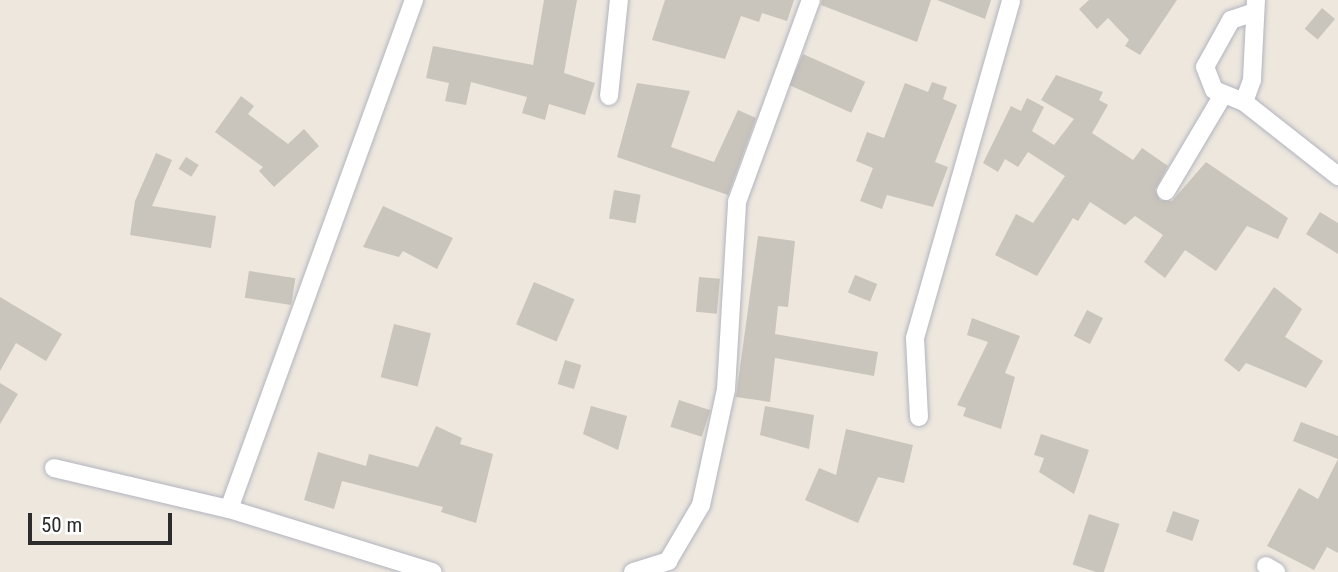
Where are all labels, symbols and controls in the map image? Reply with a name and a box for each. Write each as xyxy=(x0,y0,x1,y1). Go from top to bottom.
scale bar xyxy=(32,498,175,542)
text: 50 m xyxy=(41,513,82,537)

